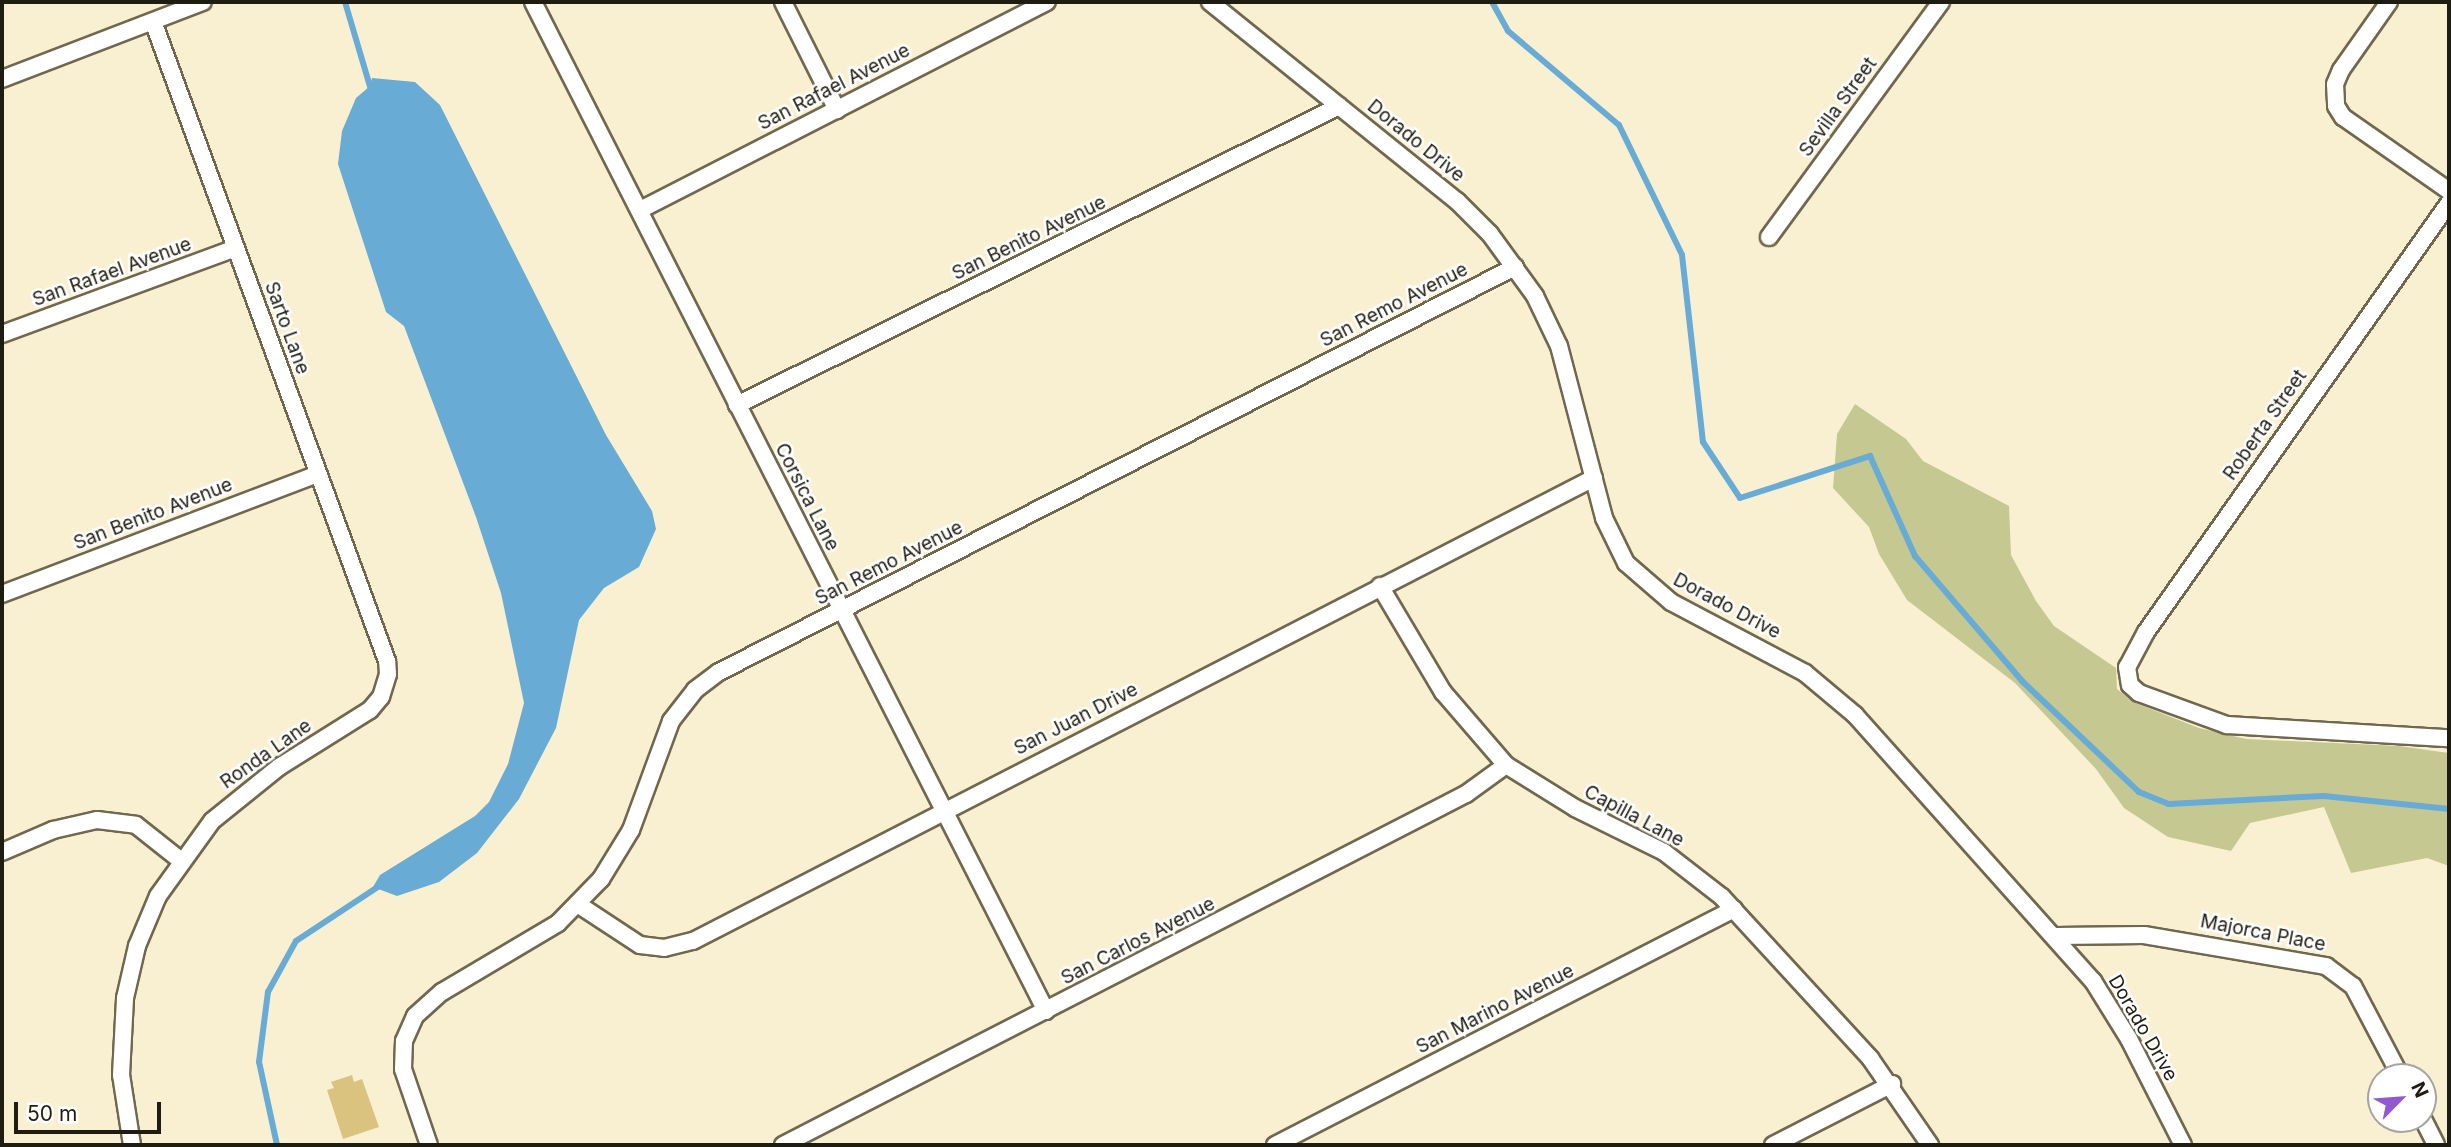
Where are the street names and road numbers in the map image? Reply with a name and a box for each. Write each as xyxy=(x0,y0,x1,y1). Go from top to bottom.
street label: San Rafael Avenue xyxy=(754,39,914,135)
street label: Sevilla Street xyxy=(1794,53,1882,161)
street label: Dorado Drive xyxy=(1363,95,1469,187)
street label: San Benito Avenue xyxy=(948,191,1110,285)
street label: San Rafael Avenue xyxy=(29,233,195,311)
street label: San Remo Avenue xyxy=(1316,258,1472,352)
street label: Sarto Lane xyxy=(260,279,314,377)
street label: Roberta Street xyxy=(2219,365,2311,485)
street label: Corsica Lane xyxy=(770,439,844,555)
street label: San Benito Avenue xyxy=(70,473,236,555)
street label: San Remo Avenue xyxy=(811,516,967,610)
street label: Dorado Drive xyxy=(1669,568,1785,644)
street label: San Juan Drive xyxy=(1010,678,1142,760)
street label: Ronda Lane xyxy=(216,714,316,794)
street label: Capilla Lane xyxy=(1580,780,1688,852)
street label: San Carlos Avenue xyxy=(1057,892,1219,990)
street label: Majorca Place xyxy=(2198,910,2328,956)
street label: San Marino Avenue xyxy=(1412,959,1578,1059)
street label: Dorado Drive xyxy=(2104,971,2182,1085)

